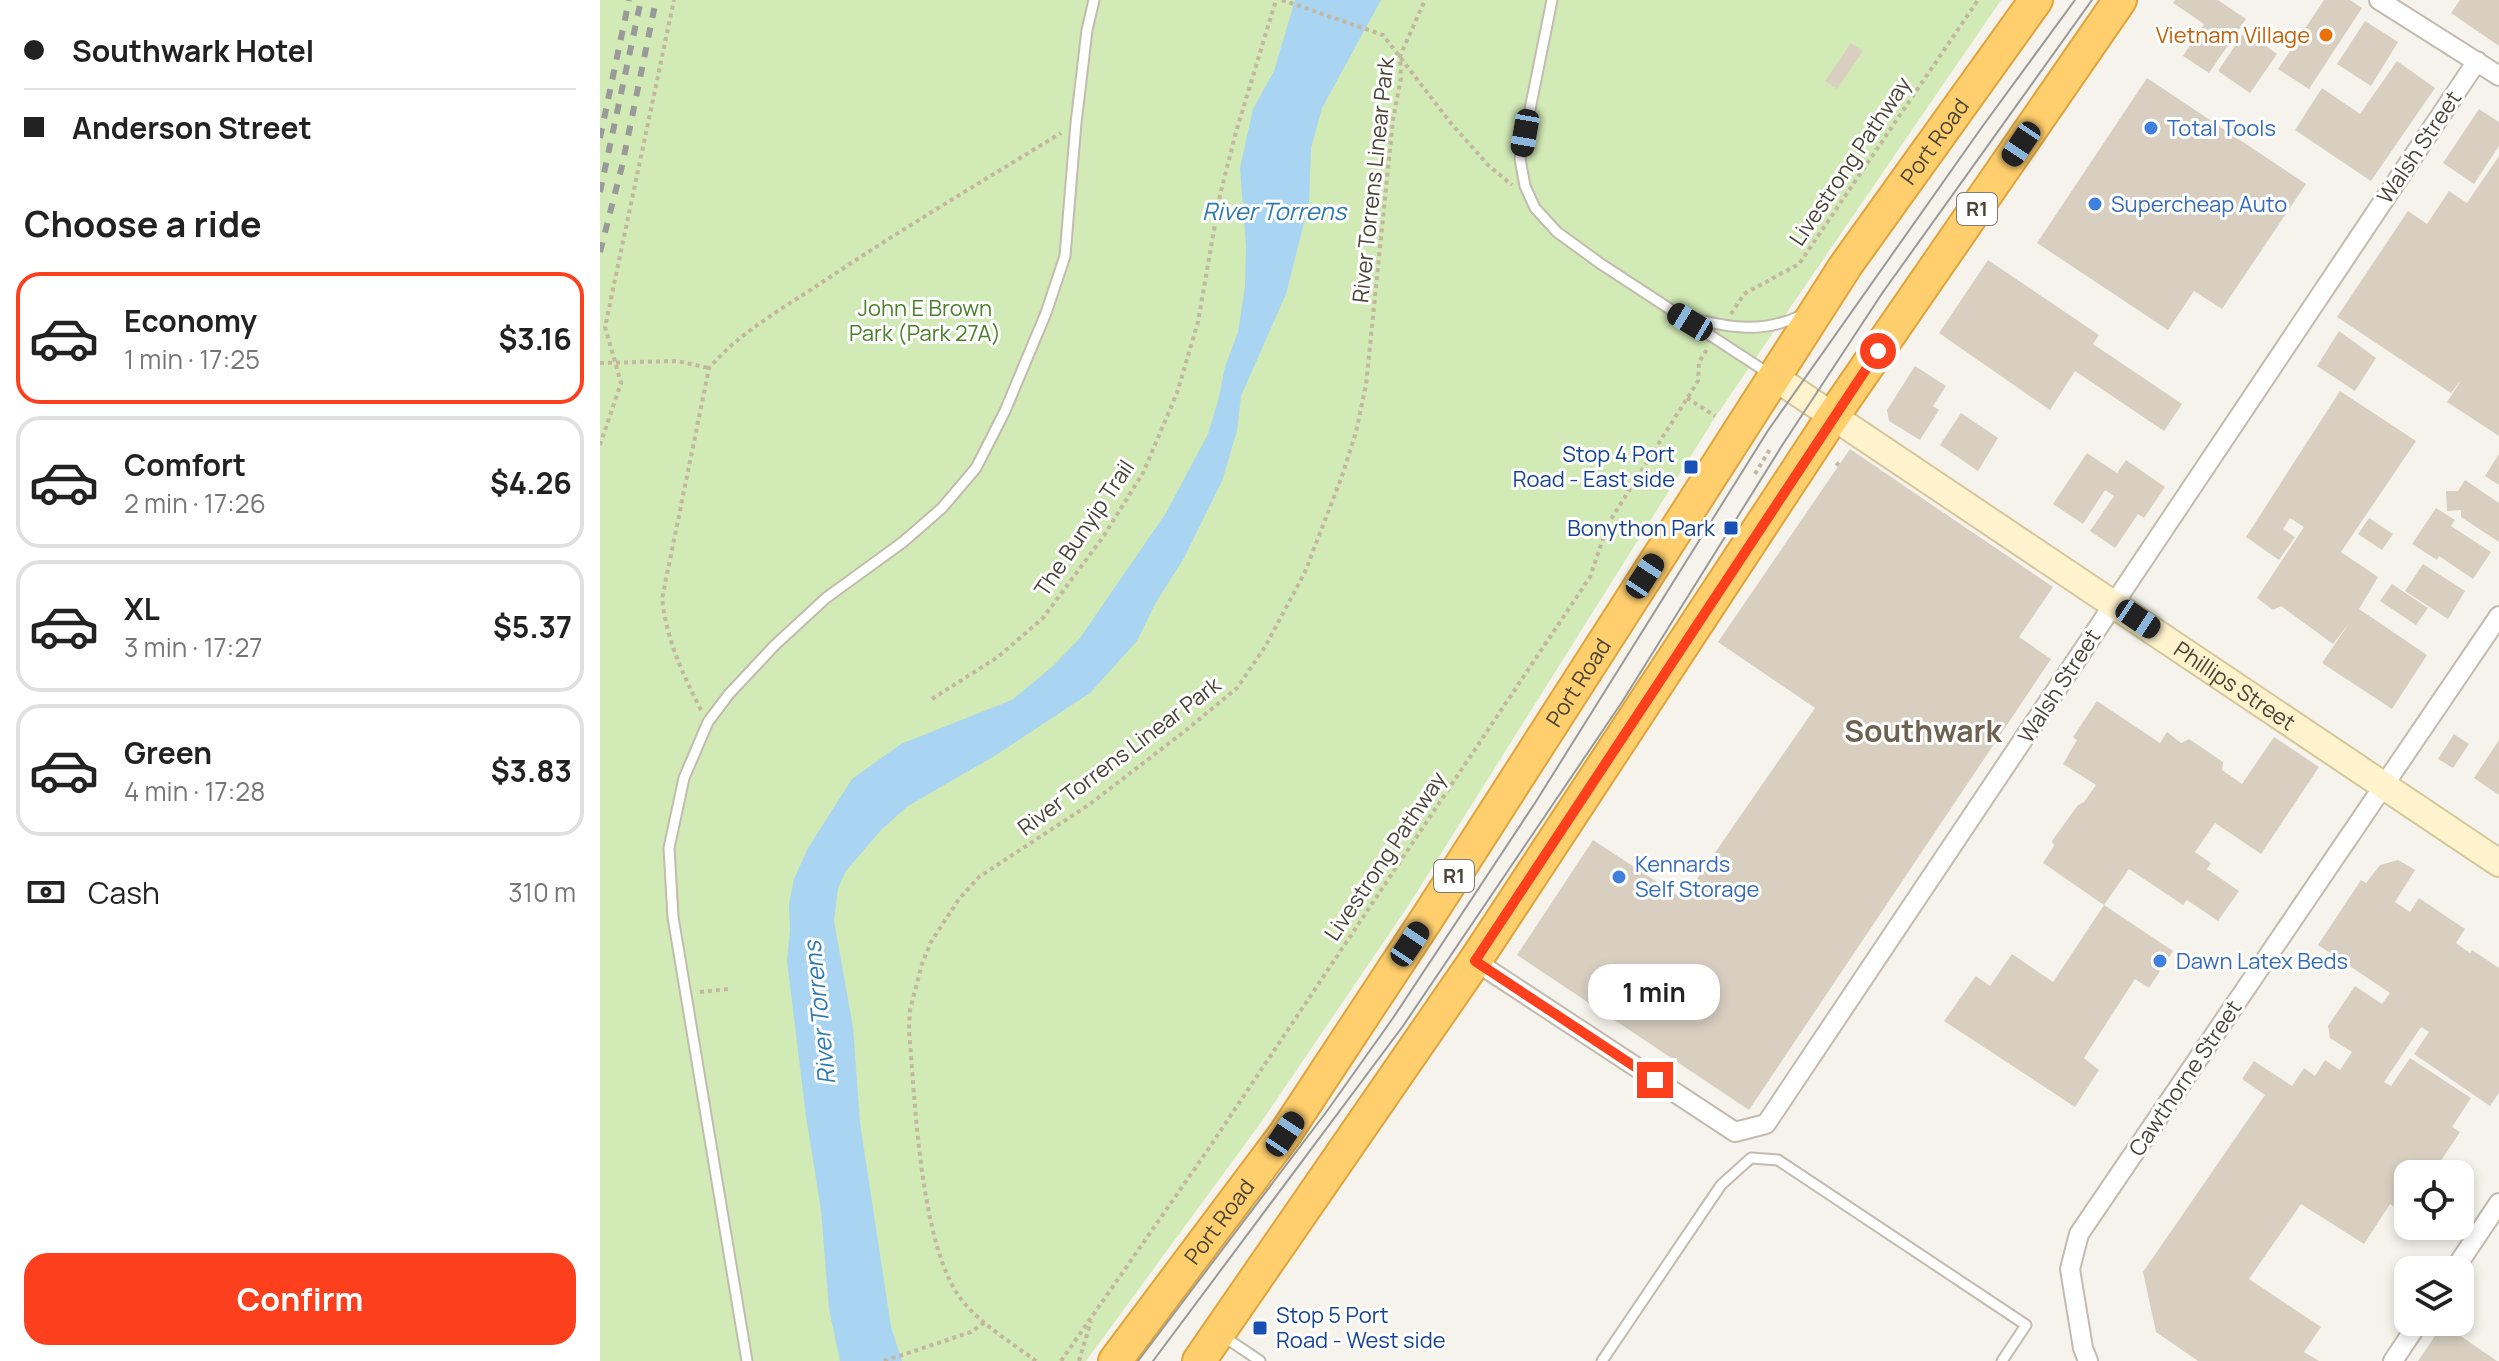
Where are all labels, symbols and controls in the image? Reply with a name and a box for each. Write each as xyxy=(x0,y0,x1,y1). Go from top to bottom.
place label: Vietnam Village xyxy=(2156,20,2310,50)
marker: Vietnam Village xyxy=(2317,26,2335,44)
text: Southwark Hotel xyxy=(72,30,314,71)
street label: River Torrens Linear Park xyxy=(1345,55,1401,304)
street label: Livestrong Pathway xyxy=(1782,70,1918,251)
street label: Walsh Street xyxy=(2370,84,2468,210)
street label: Port Road xyxy=(1893,92,1976,191)
text: Anderson Street xyxy=(72,107,312,148)
car xyxy=(1509,107,1541,159)
place label: Total Tools xyxy=(2167,113,2276,143)
car xyxy=(1998,117,2044,171)
marker: Total Tools xyxy=(2142,119,2160,137)
place label: Supercheap Auto xyxy=(2111,189,2287,219)
road number: R1 xyxy=(1957,193,1997,225)
water label: River Torrens xyxy=(1202,194,1348,227)
marker: Supercheap Auto xyxy=(2086,195,2104,213)
text: Choose a ride xyxy=(24,199,262,248)
park label: John E Brown Park (Park 27A) xyxy=(849,293,1001,348)
car xyxy=(1663,299,1717,345)
text: Economy xyxy=(124,300,257,341)
icon: car xyxy=(28,302,100,374)
text: $3.16 xyxy=(498,318,572,359)
route start xyxy=(1860,333,1896,369)
text: 1 min · 17:25 xyxy=(124,341,260,377)
place label: Stop 4 Port Road - East side xyxy=(1513,439,1675,494)
text: Comfort xyxy=(124,444,246,485)
icon: car xyxy=(28,446,100,518)
street label: The Bunyip Trail xyxy=(1027,454,1141,602)
marker: Stop 4 Port Road - East side xyxy=(1682,458,1700,476)
text: $4.26 xyxy=(490,462,572,503)
text: 2 min · 17:26 xyxy=(124,485,266,521)
place label: Bonython Park xyxy=(1567,513,1716,543)
marker: Bonython Park xyxy=(1722,519,1740,537)
car xyxy=(1622,549,1668,603)
text: XL xyxy=(124,588,160,629)
icon: car xyxy=(28,590,100,662)
car xyxy=(2111,596,2165,642)
text: $5.37 xyxy=(493,606,572,647)
street label: Walsh Street xyxy=(2011,623,2107,749)
text: 3 min · 17:27 xyxy=(124,629,262,665)
street label: Port Road xyxy=(1539,633,1618,733)
street label: Phillips Street xyxy=(2168,634,2302,737)
street label: River Torrens Linear Park xyxy=(1011,669,1227,842)
district label: Southwark xyxy=(1844,710,2003,751)
text: Green xyxy=(124,732,212,773)
icon: car xyxy=(28,734,100,806)
text: $3.83 xyxy=(491,750,572,791)
street label: Livestrong Pathway xyxy=(1317,765,1453,946)
text: 4 min · 17:28 xyxy=(124,773,265,809)
place label: Kennards Self Storage xyxy=(1635,849,1759,904)
road number: R1 xyxy=(1434,860,1474,892)
marker: Kennards Self Storage xyxy=(1610,868,1628,886)
icon: cash xyxy=(24,870,68,914)
text: Cash xyxy=(88,872,160,913)
text: 310 m xyxy=(508,874,576,910)
car xyxy=(1387,917,1433,971)
water label: River Torrens xyxy=(794,937,842,1087)
place label: Dawn Latex Beds xyxy=(2176,946,2348,976)
marker: Dawn Latex Beds xyxy=(2151,952,2169,970)
callout: 1 min xyxy=(1589,964,1721,1020)
text: 1 min xyxy=(1622,974,1686,1010)
street label: Cawthorne Street xyxy=(2122,994,2248,1162)
route end xyxy=(1637,1062,1673,1098)
car xyxy=(1262,1107,1308,1161)
map controls xyxy=(2394,1160,2474,1336)
button: locate xyxy=(2394,1160,2474,1240)
street label: Port Road xyxy=(1177,1173,1261,1271)
button: Confirm xyxy=(24,1253,576,1345)
button: layers xyxy=(2394,1256,2474,1336)
place label: Stop 5 Port Road - West side xyxy=(1276,1300,1446,1355)
marker: Stop 5 Port Road - West side xyxy=(1251,1319,1269,1337)

